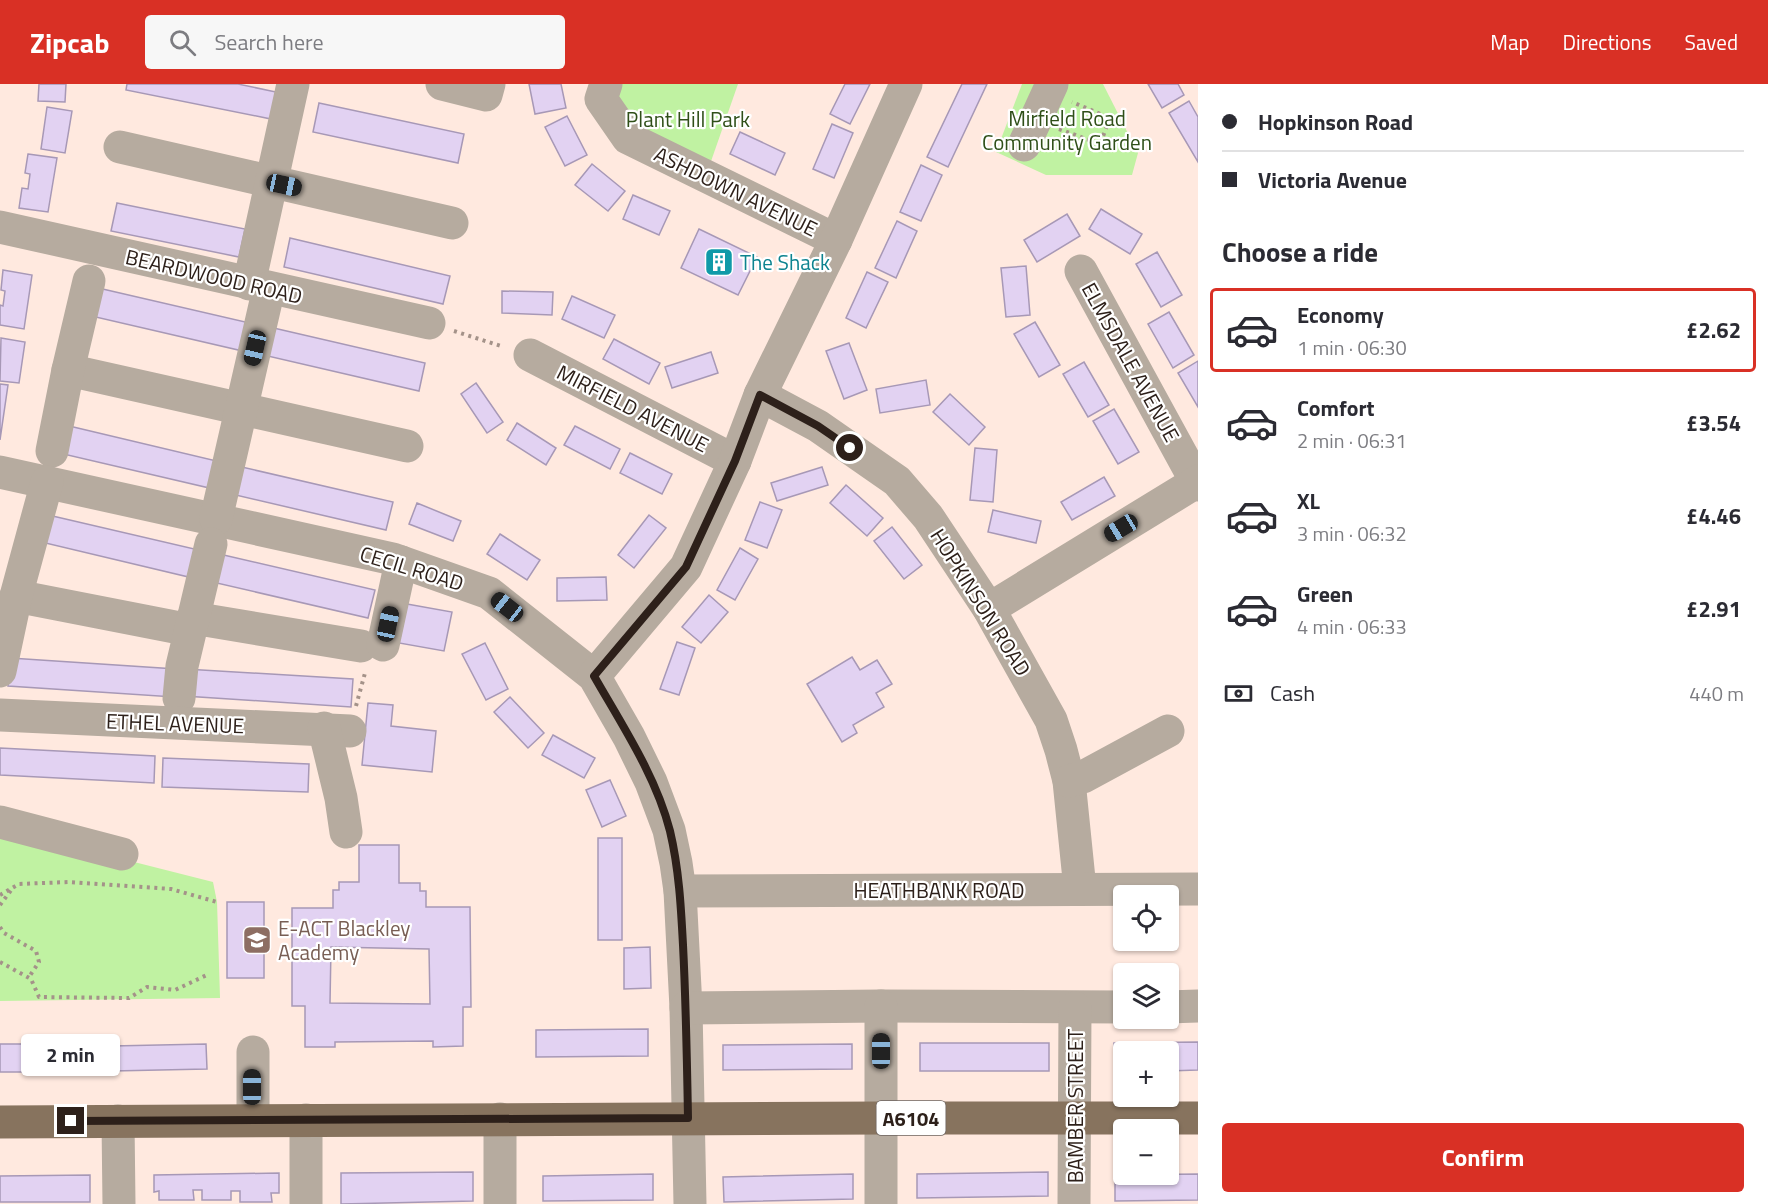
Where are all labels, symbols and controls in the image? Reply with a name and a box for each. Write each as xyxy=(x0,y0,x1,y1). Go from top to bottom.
search box xyxy=(145,15,565,69)
text: Zipcab xyxy=(30,21,109,64)
text: Search here xyxy=(214,25,324,59)
icon: search xyxy=(166,26,199,59)
text: Map xyxy=(1490,26,1530,58)
text: Directions xyxy=(1563,26,1652,58)
text: Saved xyxy=(1685,26,1738,58)
park label: Mirfield Road Community Garden xyxy=(982,102,1152,158)
park label: Plant Hill Park xyxy=(626,103,750,135)
text: Hopkinson Road xyxy=(1258,105,1413,139)
street label: ASHDOWN AVENUE xyxy=(649,138,823,244)
text: Victoria Avenue xyxy=(1258,163,1407,197)
car xyxy=(265,172,303,198)
text: Choose a ride xyxy=(1222,231,1378,272)
street label: BEARDWOOD ROAD xyxy=(122,240,306,312)
building icon: The Shack xyxy=(703,246,735,278)
place label: The Shack xyxy=(740,246,830,278)
street label: ELMSDALE AVENUE xyxy=(1074,276,1188,448)
text: Economy xyxy=(1297,298,1384,332)
icon: car xyxy=(1225,303,1279,357)
text: £2.62 xyxy=(1686,313,1741,347)
car xyxy=(242,328,268,368)
text: 1 min · 06:30 xyxy=(1297,332,1407,363)
street label: MIRFIELD AVENUE xyxy=(551,356,715,460)
text: Comfort xyxy=(1297,391,1375,425)
icon: car xyxy=(1225,396,1279,450)
text: £3.54 xyxy=(1686,406,1741,440)
text: 2 min · 06:31 xyxy=(1297,425,1407,456)
route start xyxy=(836,434,863,461)
text: XL xyxy=(1297,484,1320,518)
icon: car xyxy=(1225,489,1279,543)
text: £4.46 xyxy=(1686,499,1741,533)
car xyxy=(1101,511,1141,545)
text: 3 min · 06:32 xyxy=(1297,518,1407,549)
street label: HOPKINSON ROAD xyxy=(923,522,1039,682)
street label: CECIL ROAD xyxy=(356,537,468,599)
text: Green xyxy=(1297,577,1353,611)
icon: car xyxy=(1225,582,1279,636)
car xyxy=(487,589,527,625)
text: £2.91 xyxy=(1686,592,1741,626)
car xyxy=(375,605,401,643)
text: 4 min · 06:33 xyxy=(1297,611,1407,642)
text: Cash xyxy=(1270,676,1315,710)
icon: cash xyxy=(1222,677,1255,710)
text: 440 m xyxy=(1689,678,1744,709)
street label: ETHEL AVENUE xyxy=(105,705,245,741)
street label: HEATHBANK ROAD xyxy=(853,874,1025,906)
map controls xyxy=(1113,885,1179,1185)
button: locate xyxy=(1113,885,1179,951)
place label: E-ACT Blackley Academy xyxy=(278,912,410,968)
school or university icon: E-ACT Blackley Academy xyxy=(241,924,273,956)
button: layers xyxy=(1113,963,1179,1029)
street label: BAMBER STREET xyxy=(1059,1029,1091,1183)
car xyxy=(872,1033,890,1069)
callout: 2 min xyxy=(22,1034,121,1076)
text: 2 min xyxy=(46,1039,95,1070)
button: + xyxy=(1113,1041,1179,1107)
car xyxy=(243,1069,261,1105)
road number: A6104 xyxy=(876,1101,946,1135)
route end xyxy=(57,1107,84,1134)
button: − xyxy=(1113,1119,1179,1185)
button: Confirm xyxy=(1222,1123,1744,1192)

